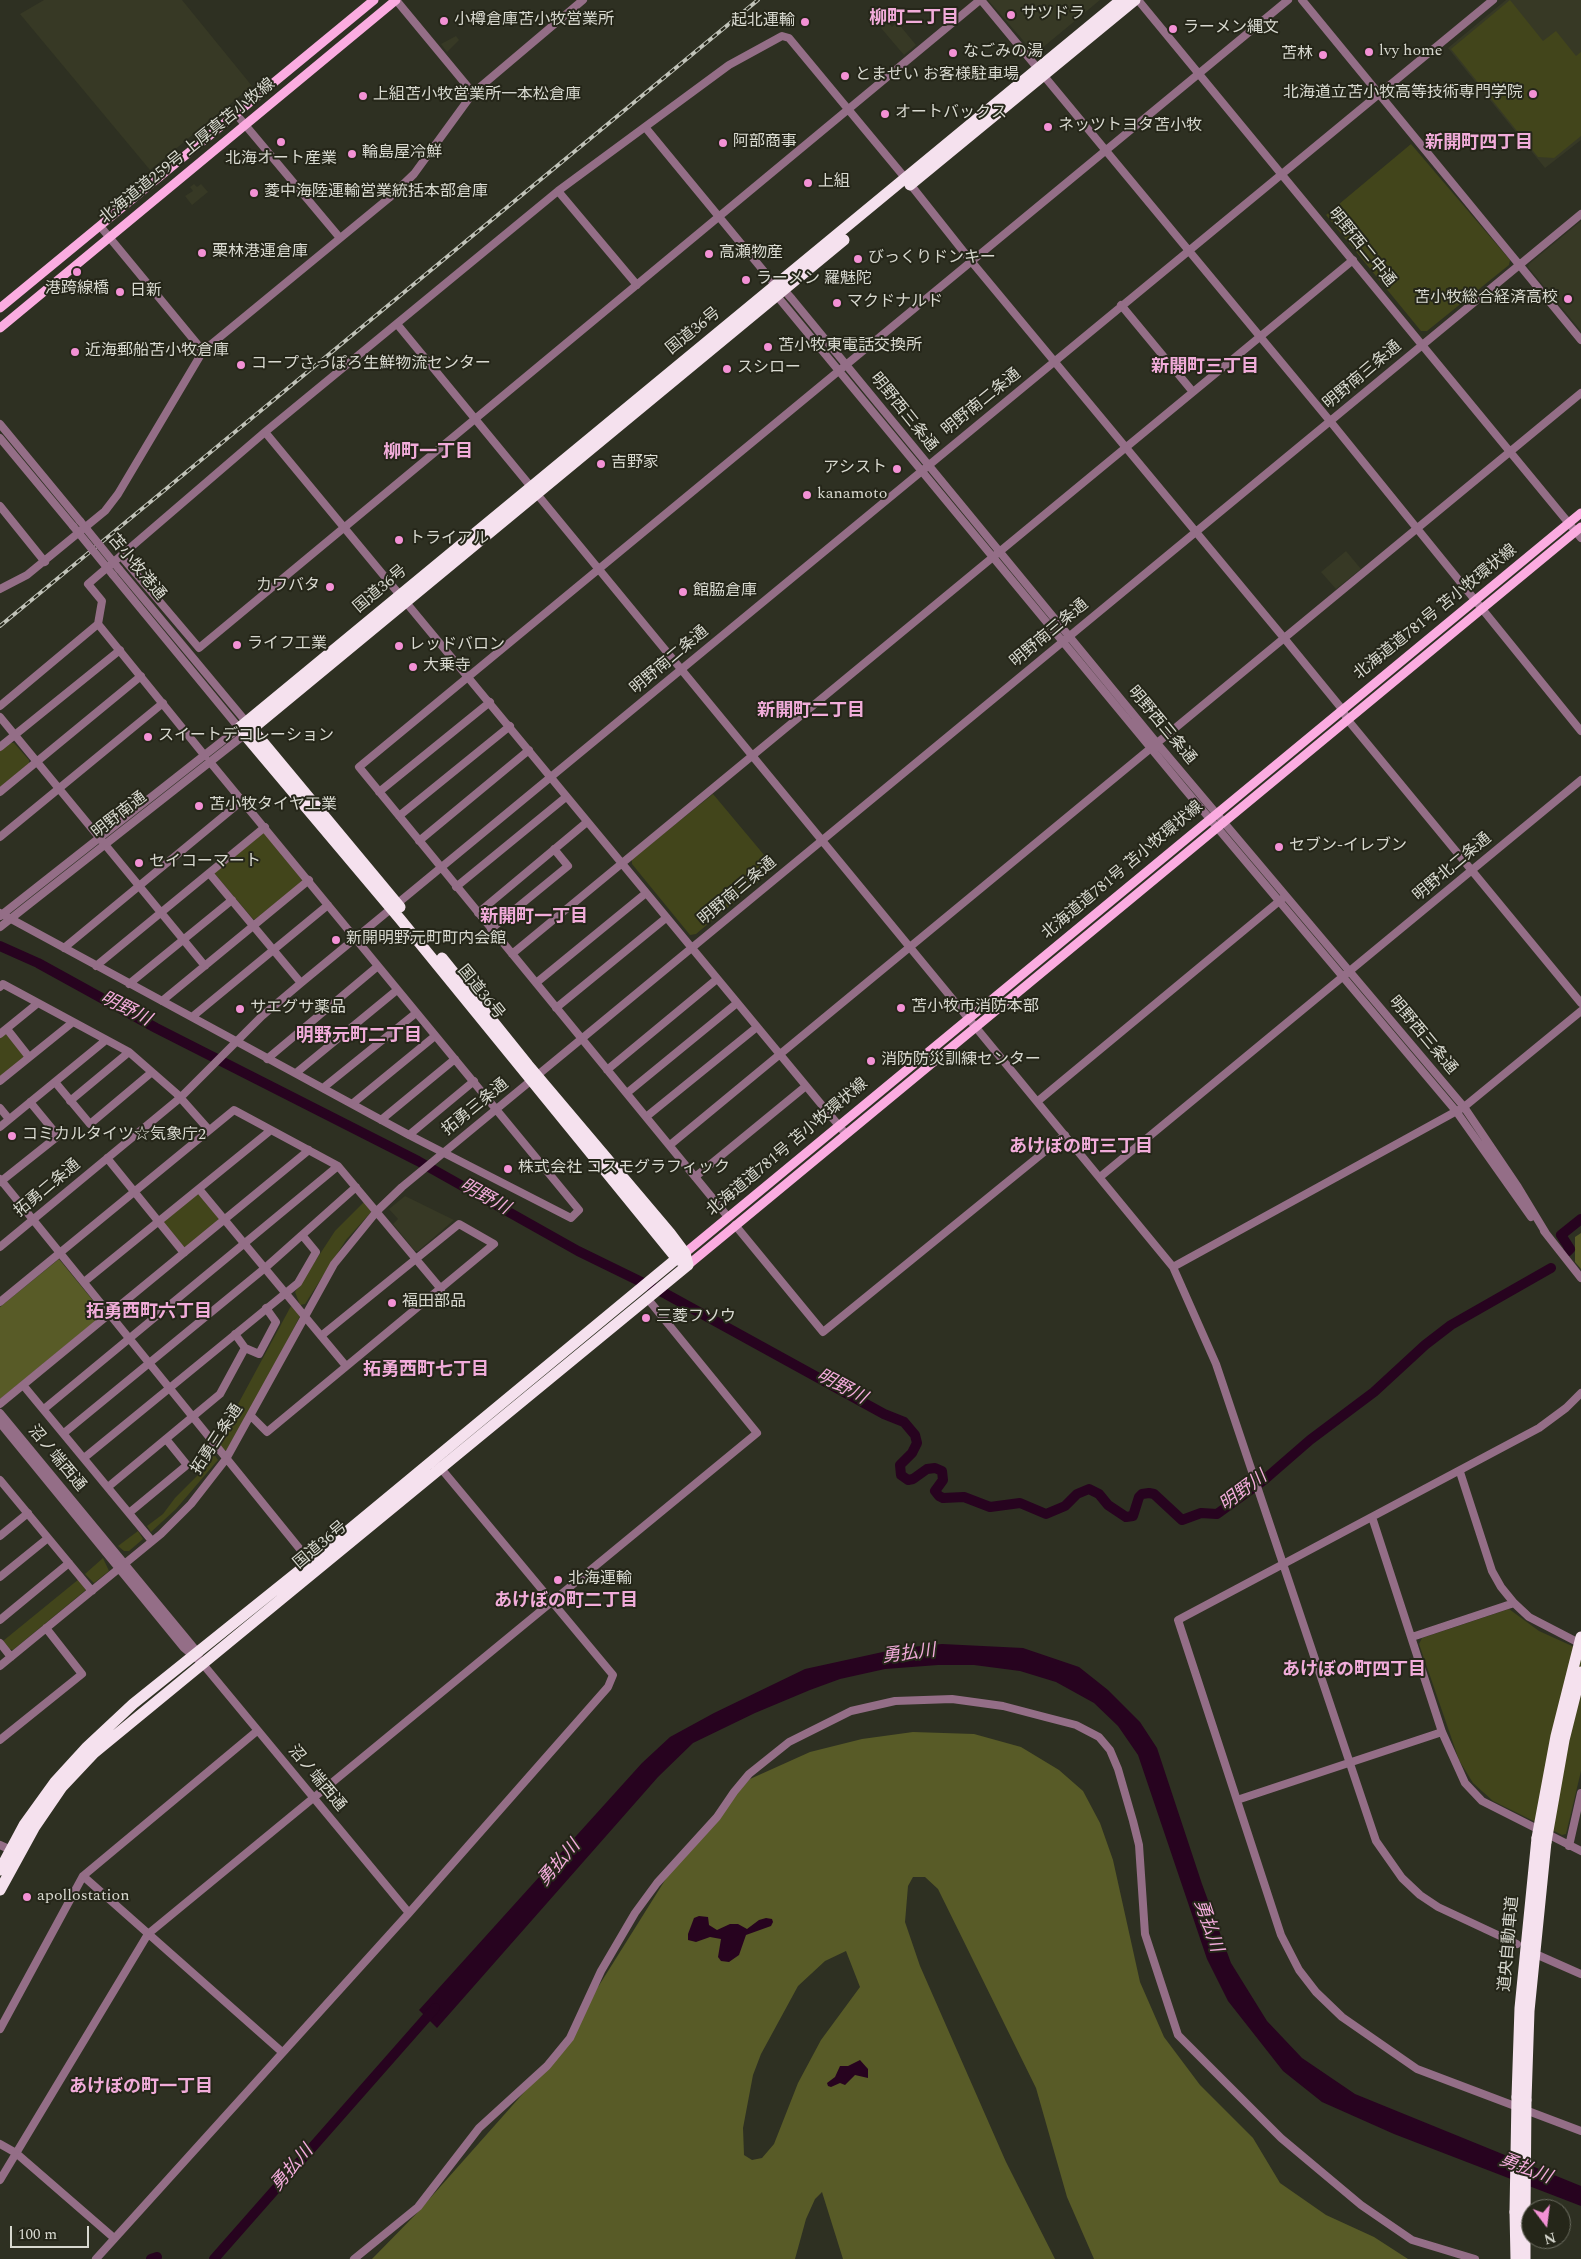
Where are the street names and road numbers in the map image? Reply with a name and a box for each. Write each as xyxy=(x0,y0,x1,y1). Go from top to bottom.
street label: 北海道道259号 上厚真苫小牧線 xyxy=(96,75,280,229)
street label: 明野西二中通 xyxy=(1323,205,1399,291)
street label: 国道36号 xyxy=(663,304,725,360)
street label: 明野南三条通 xyxy=(1320,338,1406,414)
street label: 明野南二条通 xyxy=(939,365,1025,441)
street label: 明野西三条通 xyxy=(865,370,941,456)
street label: 苫小牧港通 xyxy=(103,531,169,605)
street label: 北海道道781号 苫小牧環状線 xyxy=(1351,541,1521,685)
street label: 国道36号 xyxy=(350,562,412,618)
street label: 明野南三条通 xyxy=(1007,596,1093,672)
street label: 明野南二条通 xyxy=(627,623,713,699)
street label: 明野西三条通 xyxy=(1123,683,1199,769)
street label: 明野南通 xyxy=(89,789,151,843)
street label: 北海道道781号 苫小牧環状線 xyxy=(1039,798,1207,944)
street label: 明野北二条通 xyxy=(1410,830,1496,906)
street label: 明野南三条通 xyxy=(695,854,781,930)
street label: 国道36号 xyxy=(452,962,508,1024)
street label: 明野西三条通 xyxy=(1384,993,1460,1079)
street label: 拓勇三条通 xyxy=(439,1075,513,1141)
street label: 北海道道781号 苫小牧環状線 xyxy=(704,1075,872,1221)
street label: 拓勇二条通 xyxy=(11,1156,85,1222)
street label: 拓勇三条通 xyxy=(188,1401,248,1479)
street label: 沼ノ端西通 xyxy=(23,1422,89,1496)
street label: 国道36号 xyxy=(290,1518,352,1574)
street label: 沼ノ端西通 xyxy=(283,1742,349,1816)
street label: 道央自動車道 xyxy=(1496,1895,1524,1993)

